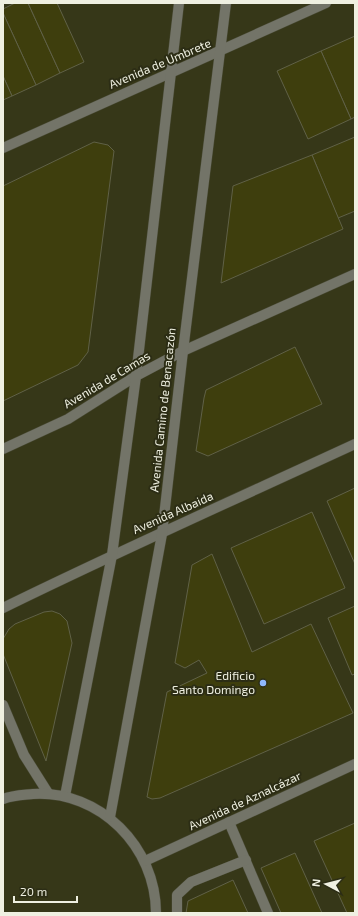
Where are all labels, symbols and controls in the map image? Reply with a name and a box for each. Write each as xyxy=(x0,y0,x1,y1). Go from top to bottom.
street label: Avenida de Umbrete xyxy=(106,35,213,91)
street label: Avenida Camino de Benacazón xyxy=(146,327,178,493)
street label: Avenida de Camas xyxy=(61,348,152,411)
street label: Avenida Albaida xyxy=(130,488,215,536)
place label: Edificio Santo Domingo xyxy=(172,668,255,696)
marker: Edificio Santo Domingo xyxy=(258,678,268,688)
street label: Avenida de Aznalcázar xyxy=(186,768,303,832)
north arrow xyxy=(306,864,346,904)
scale bar xyxy=(14,878,77,904)
text: N xyxy=(309,878,323,887)
text: 20 m xyxy=(20,884,47,898)

